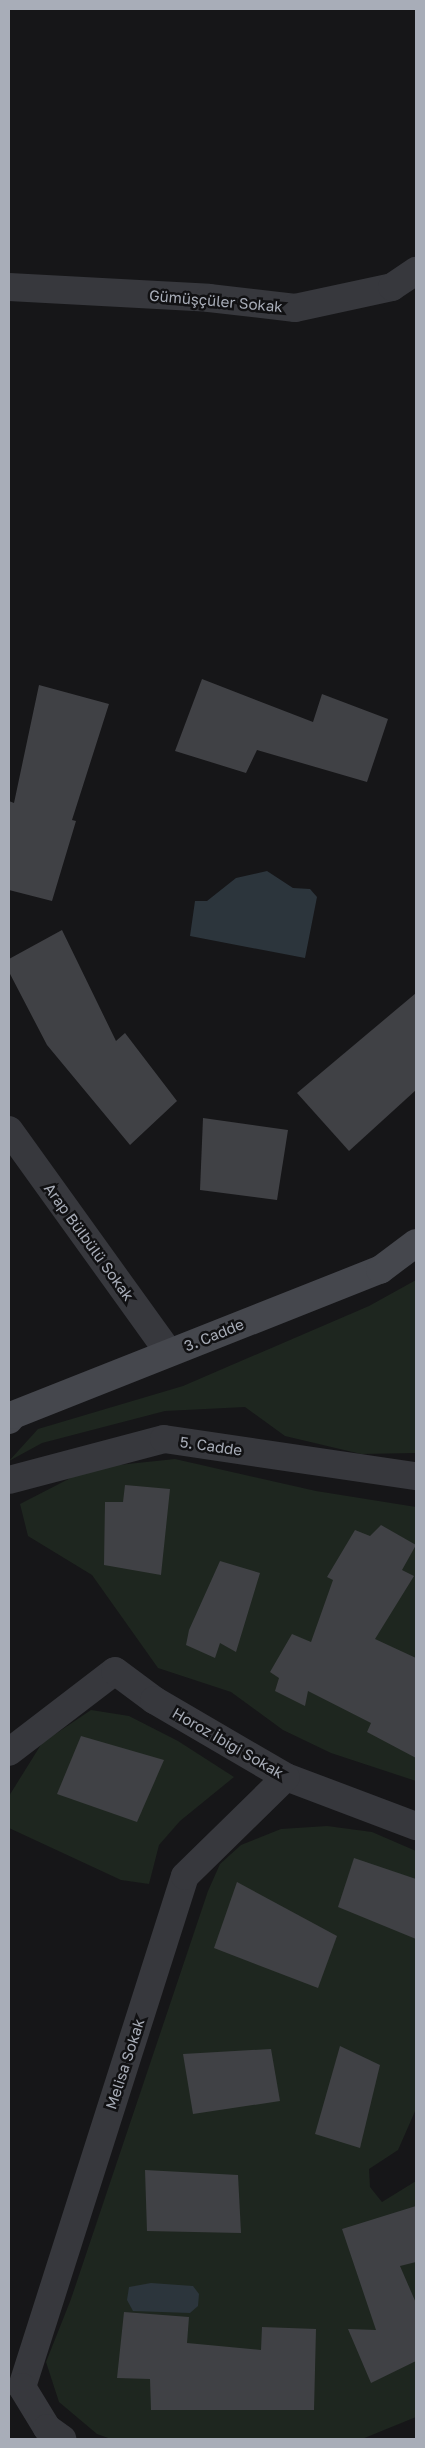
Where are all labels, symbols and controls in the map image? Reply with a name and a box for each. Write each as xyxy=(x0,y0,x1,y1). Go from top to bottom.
street label: Gümüşçüler Sokak xyxy=(148,286,284,316)
street label: Arap Bülbülü Sokak xyxy=(40,1180,138,1304)
street label: 3. Cadde xyxy=(181,1315,247,1355)
street label: 5. Cadde xyxy=(179,1433,243,1459)
street label: Horoz İbiği Sokak xyxy=(169,1704,287,1782)
street label: Melisa Sokak xyxy=(102,2016,148,2112)

